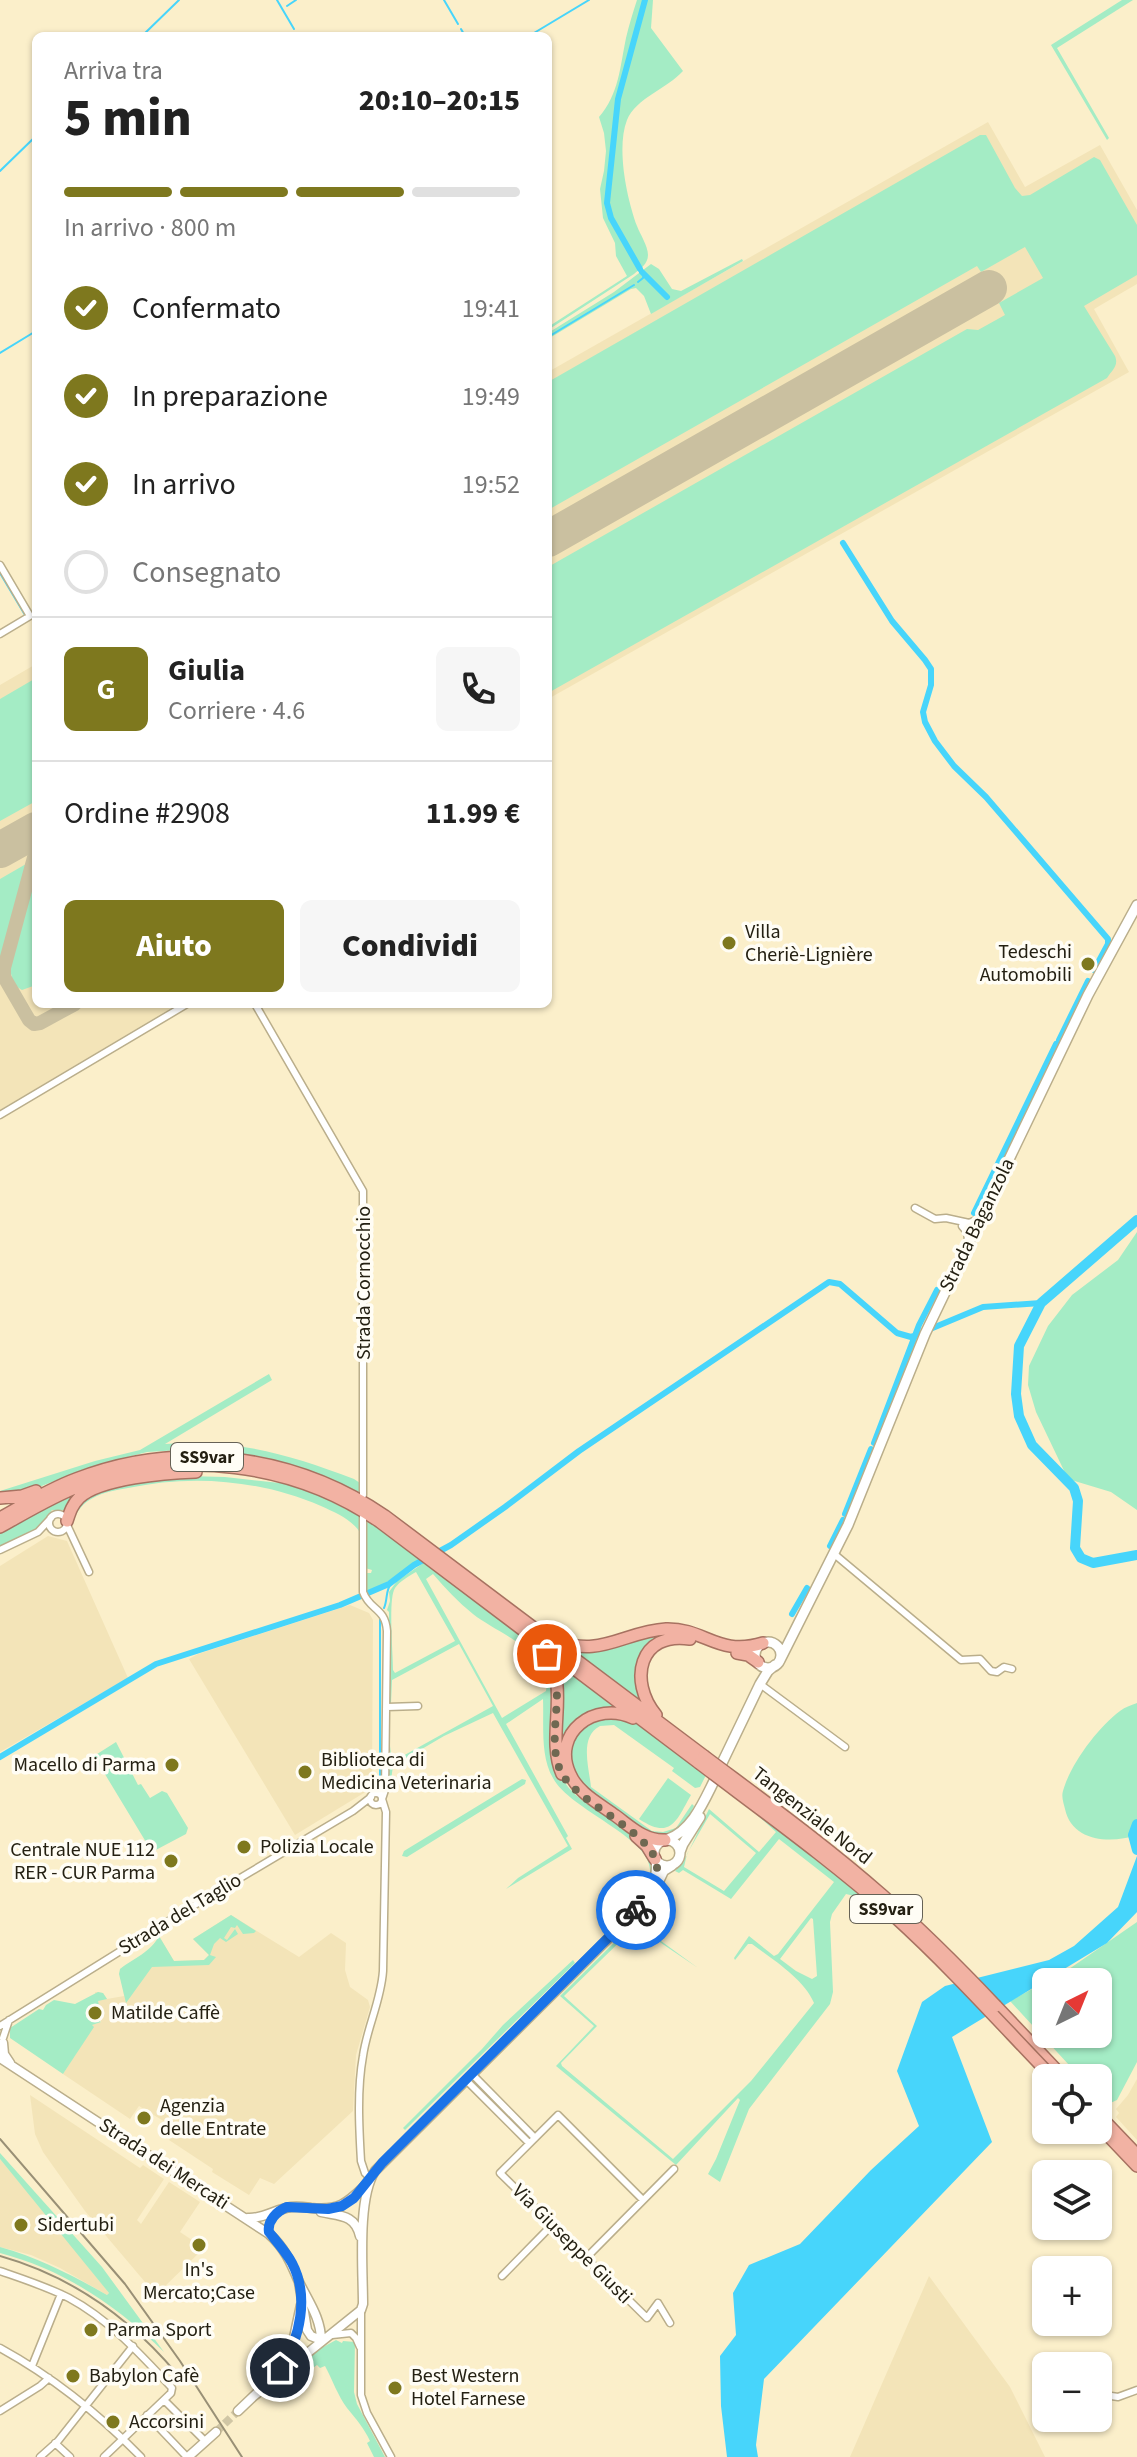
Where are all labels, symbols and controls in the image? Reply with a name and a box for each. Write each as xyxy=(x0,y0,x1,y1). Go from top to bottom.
text: Arriva tra xyxy=(64,52,163,89)
text: 20:10–20:15 xyxy=(359,79,520,122)
text: 5 min xyxy=(64,82,192,156)
text: In arrivo · 800 m xyxy=(64,209,236,246)
icon: check xyxy=(64,286,108,330)
text: Confermato xyxy=(132,287,281,330)
text: 19:41 xyxy=(462,290,520,327)
icon: check xyxy=(64,374,108,418)
text: In preparazione xyxy=(132,375,328,418)
text: 19:49 xyxy=(462,378,520,415)
icon: check xyxy=(64,462,108,506)
text: In arrivo xyxy=(132,463,236,506)
text: 19:52 xyxy=(462,466,520,503)
text: Consegnato xyxy=(132,551,281,594)
button: phone xyxy=(436,647,520,731)
text: Giulia xyxy=(168,649,245,692)
text: G xyxy=(96,668,116,711)
text: Corriere · 4.6 xyxy=(168,692,305,729)
text: Ordine #2908 xyxy=(64,792,230,835)
text: 11.99 € xyxy=(426,792,520,835)
button: Aiuto xyxy=(64,900,284,992)
button: Condividi xyxy=(300,900,520,992)
place label: Villa Cheriè-Lignière xyxy=(745,918,873,969)
marker: Villa Cheriè-Lignière xyxy=(720,934,738,952)
place label: Tedeschi Automobili xyxy=(980,938,1072,989)
marker: Tedeschi Automobili xyxy=(1079,955,1097,973)
street label: Strada Baganzola xyxy=(932,1153,1022,1297)
street label: Strada Cornocchio xyxy=(350,1206,378,1360)
road number: SS9var xyxy=(171,1443,243,1471)
pin xyxy=(513,1620,581,1688)
icon: bag xyxy=(525,1632,569,1676)
place label: Biblioteca di Medicina Veterinaria xyxy=(321,1746,492,1797)
place label: Macello di Parma xyxy=(14,1751,156,1779)
marker: Macello di Parma xyxy=(163,1756,181,1774)
street label: Tangenziale Nord xyxy=(746,1760,878,1872)
marker: Biblioteca di Medicina Veterinaria xyxy=(296,1763,314,1781)
place label: Polizia Locale xyxy=(260,1833,374,1861)
place label: Centrale NUE 112 RER - CUR Parma xyxy=(10,1836,155,1887)
marker: Polizia Locale xyxy=(235,1838,253,1856)
marker: Centrale NUE 112 RER - CUR Parma xyxy=(162,1852,180,1870)
street label: Strada del Taglio xyxy=(113,1866,247,1962)
courier xyxy=(596,1870,676,1950)
icon: bike xyxy=(614,1888,658,1932)
road number: SS9var xyxy=(850,1895,922,1923)
north arrow xyxy=(1032,1968,1112,2048)
map controls xyxy=(1032,1968,1112,2432)
place label: Matilde Caffè xyxy=(111,1999,220,2027)
marker: Matilde Caffè xyxy=(86,2004,104,2022)
button: locate xyxy=(1032,2064,1112,2144)
place label: Agenzia delle Entrate xyxy=(160,2092,266,2143)
marker: Agenzia delle Entrate xyxy=(135,2109,153,2127)
street label: Strada dei Mercati xyxy=(93,2111,235,2217)
button: layers xyxy=(1032,2160,1112,2240)
street label: Via Giuseppe Giusti xyxy=(506,2178,638,2310)
place label: Sidertubi xyxy=(37,2211,114,2239)
marker: Sidertubi xyxy=(12,2216,30,2234)
marker: In's Mercato;Case xyxy=(190,2236,208,2254)
place label: In's Mercato;Case xyxy=(143,2256,255,2307)
button: + xyxy=(1032,2256,1112,2336)
place label: Parma Sport xyxy=(107,2316,212,2344)
marker: Parma Sport xyxy=(82,2321,100,2339)
pin xyxy=(246,2334,314,2402)
icon: home xyxy=(258,2346,302,2390)
button: − xyxy=(1032,2352,1112,2432)
place label: Babylon Cafè xyxy=(89,2362,199,2390)
place label: Best Western Hotel Farnese xyxy=(411,2362,526,2413)
marker: Babylon Cafè xyxy=(64,2367,82,2385)
marker: Best Western Hotel Farnese xyxy=(386,2379,404,2397)
place label: Accorsini xyxy=(129,2408,204,2436)
marker: Accorsini xyxy=(104,2413,122,2431)

